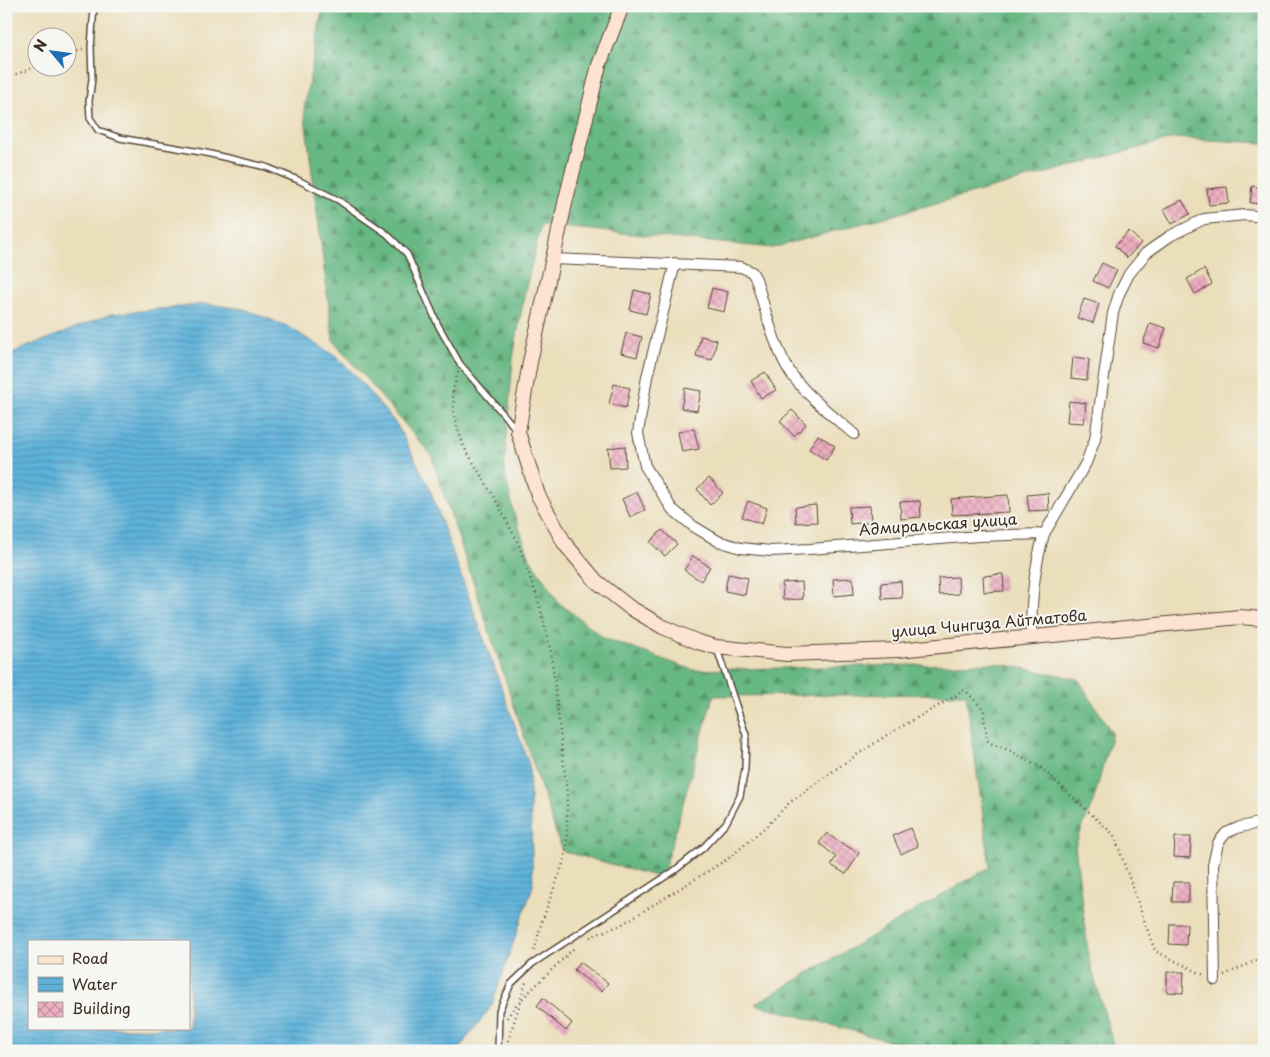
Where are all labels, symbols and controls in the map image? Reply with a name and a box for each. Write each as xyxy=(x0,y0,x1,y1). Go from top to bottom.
north arrow xyxy=(28,28,78,78)
text: N xyxy=(28,36,52,55)
street label: Адмиральская улица xyxy=(858,506,1018,541)
street label: улица Чингиза Айтматова xyxy=(890,602,1088,643)
legend xyxy=(28,940,190,1030)
text: Road xyxy=(72,946,108,969)
text: Water xyxy=(72,972,117,995)
text: Building xyxy=(72,996,131,1019)

